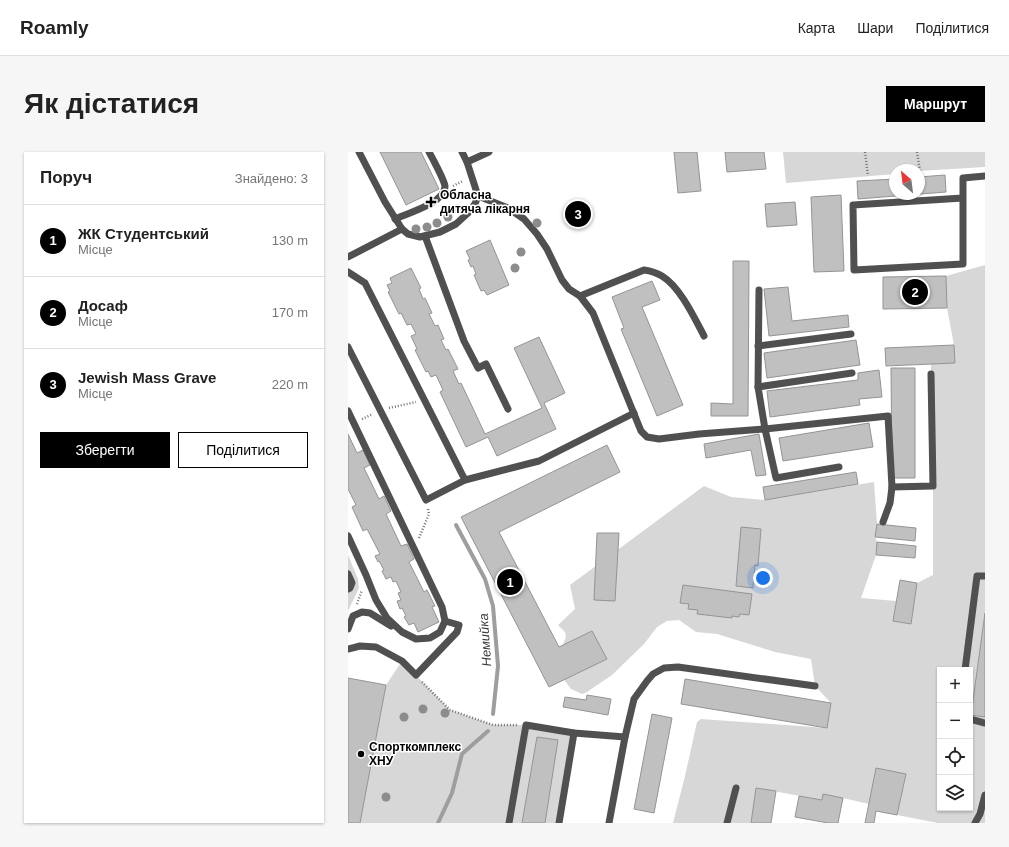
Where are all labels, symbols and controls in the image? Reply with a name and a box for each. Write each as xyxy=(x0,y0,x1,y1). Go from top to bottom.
text: Roamly xyxy=(20,17,89,38)
text: Карта xyxy=(798,20,835,36)
text: Шари xyxy=(857,20,893,36)
text: Поділитися xyxy=(915,20,989,36)
button: Маршрут xyxy=(886,86,985,122)
text: Як дістатися xyxy=(24,88,199,119)
north arrow xyxy=(889,164,925,200)
text: Поруч xyxy=(40,168,92,187)
text: Знайдено: 3 xyxy=(235,171,308,186)
place label: Обласна дитяча лікарня xyxy=(440,188,530,216)
marker: Обласна дитяча лікарня xyxy=(425,196,437,208)
pin: 3 xyxy=(565,199,591,229)
text: ЖК Студентський xyxy=(78,225,209,242)
text: 1 xyxy=(49,233,57,248)
text: 130 m xyxy=(272,233,308,248)
text: Місце xyxy=(78,242,113,257)
pin: 2 xyxy=(902,277,928,307)
text: Досаф xyxy=(78,297,128,314)
text: 2 xyxy=(49,305,57,320)
text: 170 m xyxy=(272,305,308,320)
text: Місце xyxy=(78,314,113,329)
text: Jewish Mass Grave xyxy=(78,369,216,386)
text: 3 xyxy=(49,377,57,392)
text: 220 m xyxy=(272,377,308,392)
text: Місце xyxy=(78,386,113,401)
button: Зберегти xyxy=(40,432,170,468)
button: Поділитися xyxy=(178,432,308,468)
pin: 1 xyxy=(497,567,523,597)
your location xyxy=(753,568,773,588)
water label: Немийка xyxy=(476,613,494,667)
map controls xyxy=(937,667,973,811)
button: + xyxy=(937,667,973,703)
button: − xyxy=(937,703,973,739)
button: locate xyxy=(937,739,973,775)
place label: Спорткомплекс ХНУ xyxy=(369,740,461,768)
marker: Спорткомплекс ХНУ xyxy=(356,749,366,759)
button: layers xyxy=(937,775,973,811)

